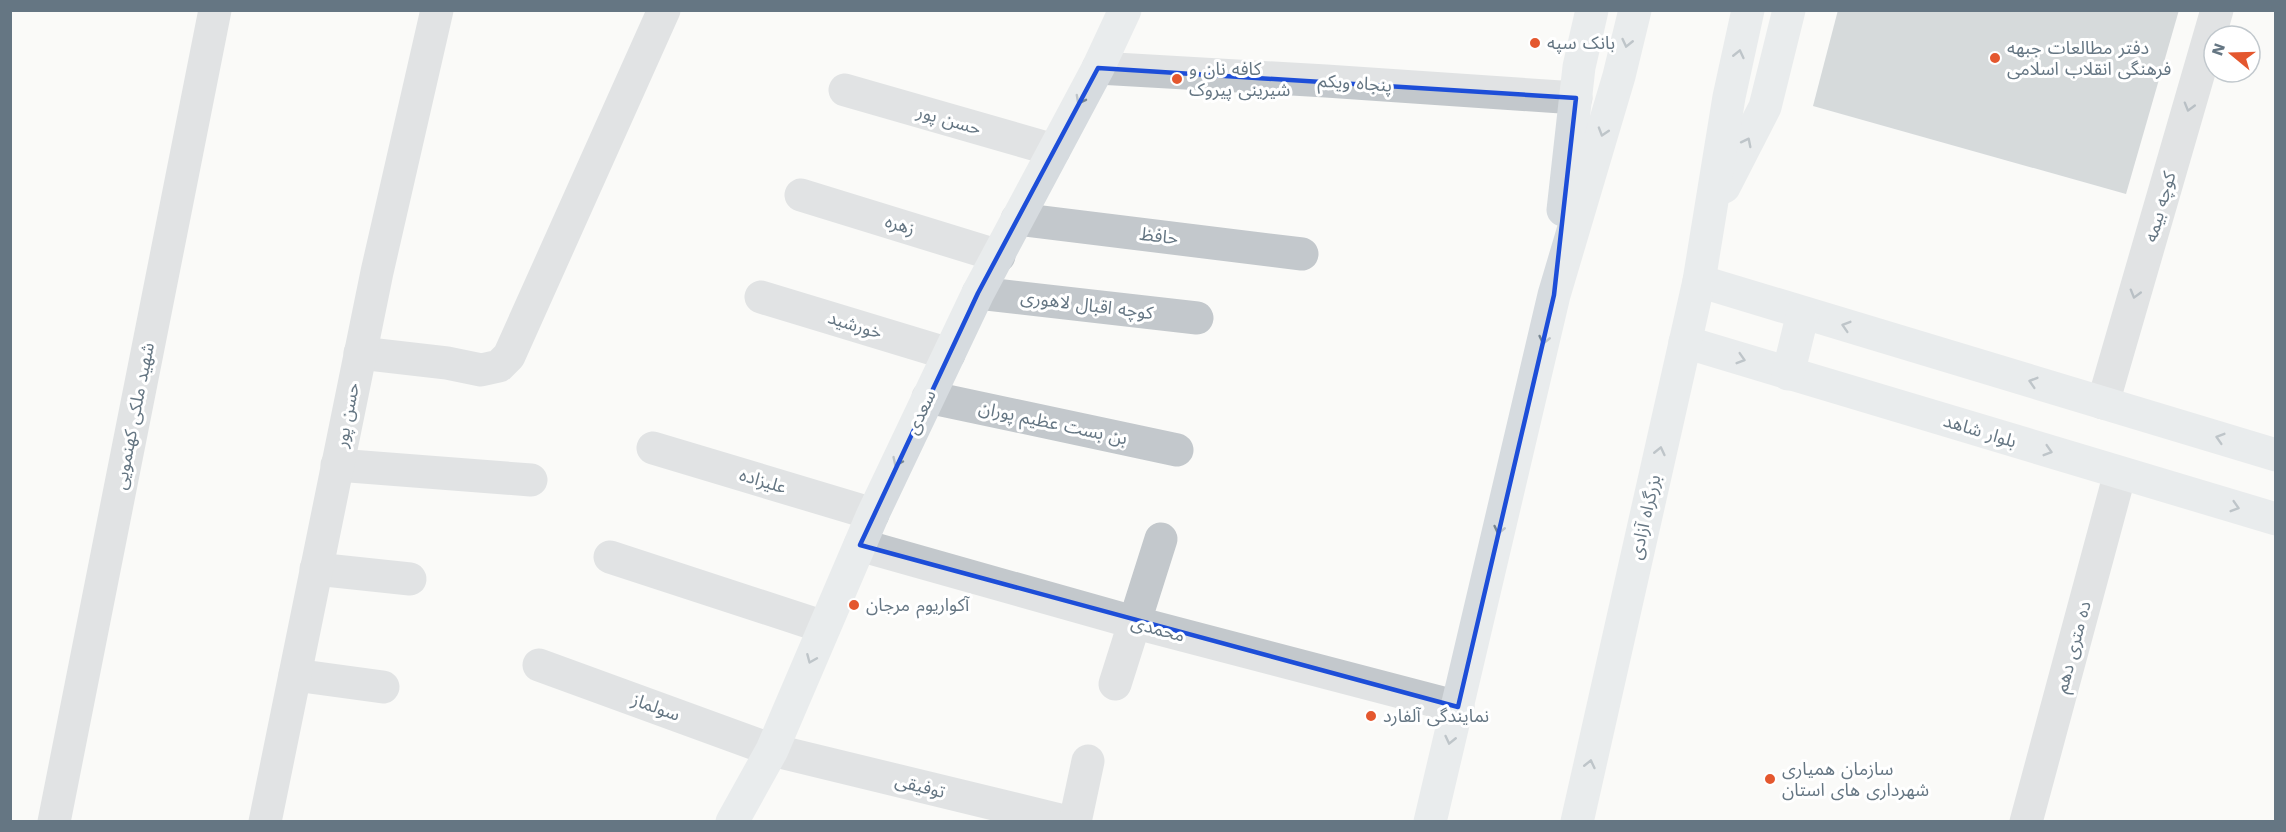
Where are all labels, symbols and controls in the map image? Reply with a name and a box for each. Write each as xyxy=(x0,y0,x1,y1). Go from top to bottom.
north arrow xyxy=(2202,24,2262,84)
place label: بانک سپه xyxy=(1547,32,1615,54)
marker: بانک سپه xyxy=(1528,36,1542,50)
place label: دفتر مطالعات جبهه فرهنگی انقلاب اسلامی xyxy=(2007,37,2171,80)
one-way arrow xyxy=(1621,38,1634,48)
text: N xyxy=(2207,41,2229,58)
one-way arrow xyxy=(1731,49,1744,59)
marker: دفتر مطالعات جبهه فرهنگی انقلاب اسلامی xyxy=(1988,51,2002,65)
place label: کافه نان و شیرینی پیروک xyxy=(1189,58,1290,101)
street label: پنجاه ویکم xyxy=(1317,69,1393,99)
marker: کافه نان و شیرینی پیروک xyxy=(1170,72,1184,86)
one-way arrow xyxy=(1076,94,1087,105)
street label: حسن پور xyxy=(913,100,984,140)
one-way arrow xyxy=(2184,101,2196,112)
one-way arrow xyxy=(1597,127,1610,137)
one-way arrow xyxy=(1740,137,1751,148)
street label: کوچه بیمه xyxy=(2139,169,2181,245)
street label: زهره xyxy=(882,210,918,240)
street label: حافظ xyxy=(1139,223,1180,248)
street label: کوچه اقبال لاهوری xyxy=(1019,286,1155,324)
one-way arrow xyxy=(2129,289,2142,299)
street label: خورشید xyxy=(825,306,885,344)
one-way arrow xyxy=(1841,321,1852,333)
one-way arrow xyxy=(1538,335,1551,345)
street label: شهید ملکی کهنمویی xyxy=(109,341,159,491)
one-way arrow xyxy=(1735,352,1746,364)
one-way arrow xyxy=(2028,377,2039,389)
street label: حسن پور xyxy=(330,381,364,450)
street label: سعدی xyxy=(901,386,941,438)
street label: بن بست عظیم پوران xyxy=(976,396,1129,451)
street label: بلوار شاهد xyxy=(1941,410,2019,452)
one-way arrow xyxy=(2215,433,2225,445)
one-way arrow xyxy=(2042,444,2053,456)
one-way arrow xyxy=(1653,447,1666,457)
one-way arrow xyxy=(893,455,905,466)
street label: علیزاده xyxy=(737,463,789,499)
street label: بزرگراه آزادی xyxy=(1625,472,1665,562)
one-way arrow xyxy=(2229,500,2240,512)
one-way arrow xyxy=(1493,525,1506,535)
place label: آکواریوم مرجان xyxy=(866,594,970,619)
marker: آکواریوم مرجان xyxy=(847,598,861,612)
street label: ده متری دهم xyxy=(2050,599,2098,696)
street label: محمدی xyxy=(1129,611,1187,647)
one-way arrow xyxy=(806,653,818,664)
street label: سولماز xyxy=(628,688,683,726)
place label: نمایندگی آلفارد xyxy=(1383,705,1489,727)
marker: نمایندگی آلفارد xyxy=(1364,709,1378,723)
one-way arrow xyxy=(1444,735,1457,745)
place label: سازمان همیاری شهرداری های استان xyxy=(1782,758,1929,801)
one-way arrow xyxy=(1582,760,1595,770)
street label: توفیقی xyxy=(893,769,947,803)
marker: سازمان همیاری شهرداری های استان xyxy=(1763,772,1777,786)

